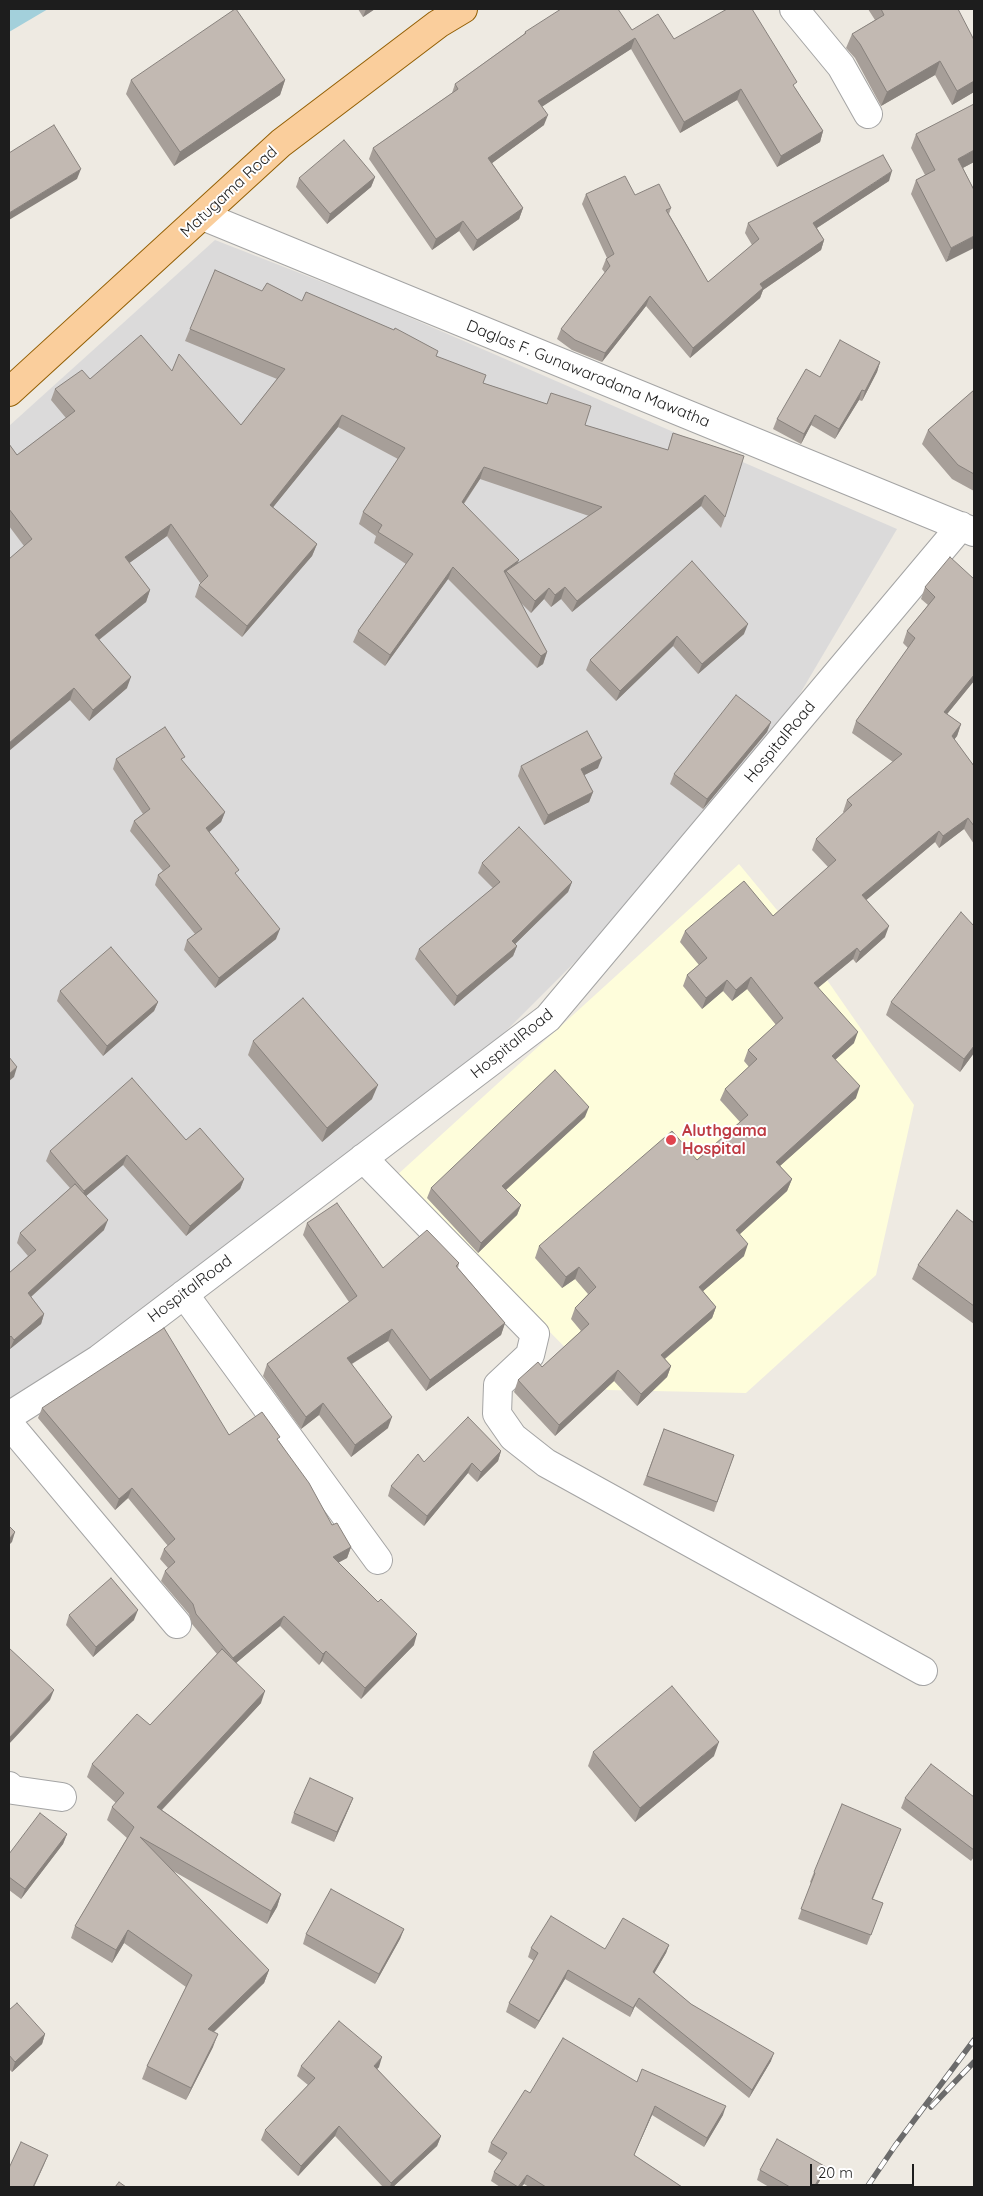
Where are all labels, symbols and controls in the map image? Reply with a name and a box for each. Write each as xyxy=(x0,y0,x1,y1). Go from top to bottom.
street label: Matugama Road xyxy=(177,142,281,242)
street label: Daglas F. Gunawaradana Mawatha xyxy=(463,316,713,432)
street label: HospitalRoad xyxy=(740,697,820,787)
street label: HospitalRoad xyxy=(467,1005,557,1083)
place label: Aluthgama Hospital xyxy=(682,1121,767,1159)
marker: Aluthgama Hospital xyxy=(664,1133,678,1147)
street label: HospitalRoad xyxy=(144,1251,236,1327)
scale bar xyxy=(813,2154,917,2186)
text: 20 m xyxy=(818,2163,853,2182)

